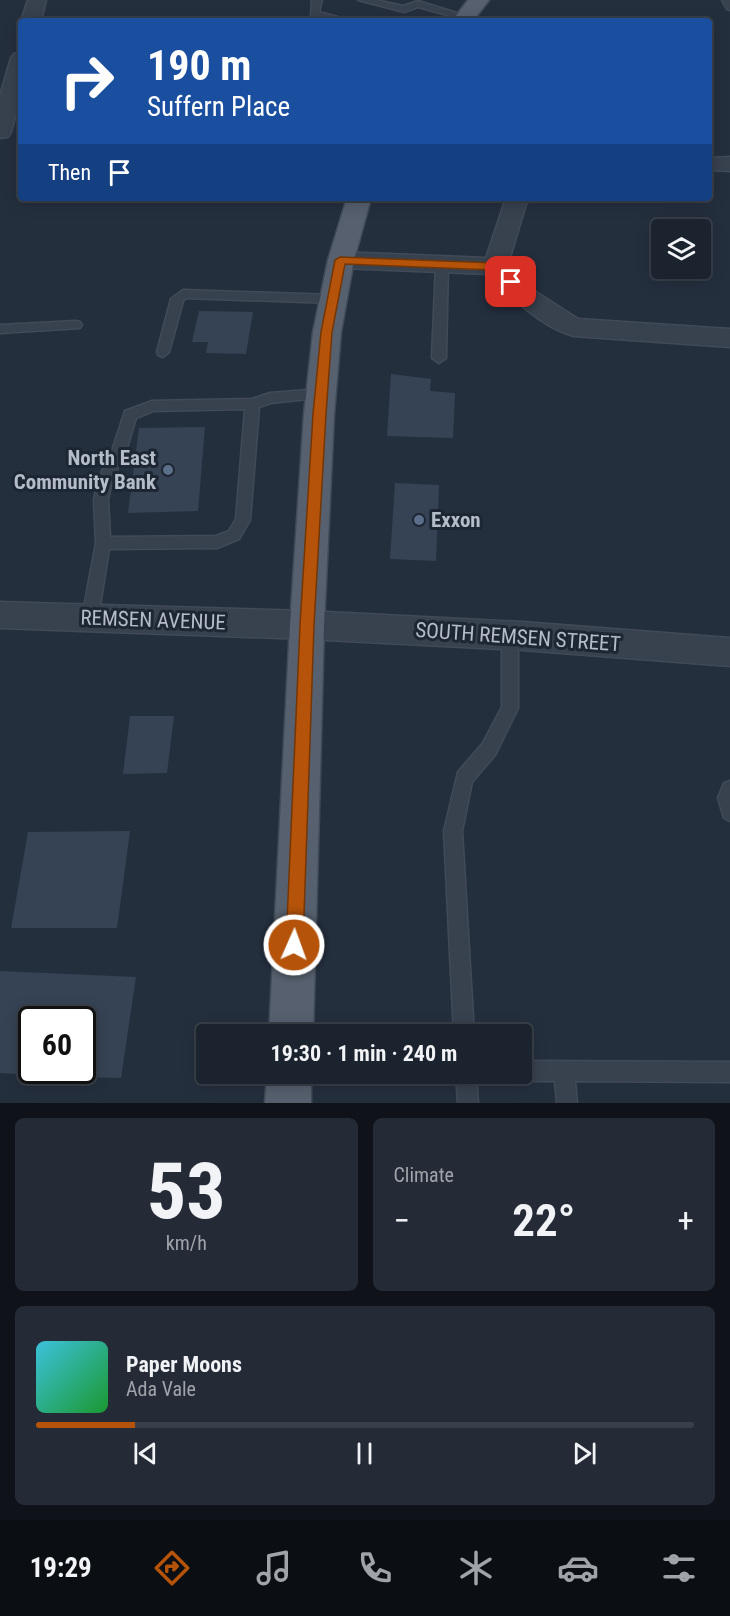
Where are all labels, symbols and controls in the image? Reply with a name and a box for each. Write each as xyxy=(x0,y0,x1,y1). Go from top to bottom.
text: 190 m xyxy=(147,41,252,90)
icon: right xyxy=(48,42,126,120)
text: Suffern Place xyxy=(147,91,290,123)
icon: arrive xyxy=(103,156,136,189)
text: Then xyxy=(48,160,91,185)
map controls xyxy=(651,219,711,279)
button: layers xyxy=(651,219,711,279)
pin xyxy=(485,256,536,307)
icon: arrive xyxy=(494,265,527,298)
place label: North East Community Bank xyxy=(14,446,157,494)
marker: North East Community Bank xyxy=(161,463,175,477)
place label: Exxon xyxy=(431,508,481,532)
marker: Exxon xyxy=(412,513,426,527)
street label: REMSEN AVENUE xyxy=(80,605,226,635)
street label: SOUTH REMSEN STREET xyxy=(415,618,621,656)
position arrow xyxy=(262,913,326,977)
speed limit sign: 60 xyxy=(18,1006,96,1084)
text: 19:30 · 1 min · 240 m xyxy=(271,1041,457,1066)
text: 53 xyxy=(147,1146,226,1237)
text: Climate xyxy=(394,1163,454,1187)
text: 22° xyxy=(512,1194,575,1247)
text: − xyxy=(394,1201,410,1240)
text: + xyxy=(678,1201,694,1240)
text: km/h xyxy=(166,1231,207,1255)
text: Paper Moons xyxy=(126,1352,242,1377)
text: Ada Vale xyxy=(126,1377,196,1401)
icon: previous xyxy=(129,1437,162,1470)
icon: pause xyxy=(348,1437,381,1470)
icon: next xyxy=(568,1437,601,1470)
icon: directions xyxy=(151,1547,193,1589)
icon: music xyxy=(253,1547,295,1589)
icon: phone xyxy=(354,1547,396,1589)
icon: climate xyxy=(455,1547,497,1589)
icon: car xyxy=(557,1547,599,1589)
icon: filters xyxy=(658,1547,700,1589)
text: 19:29 xyxy=(30,1552,92,1584)

